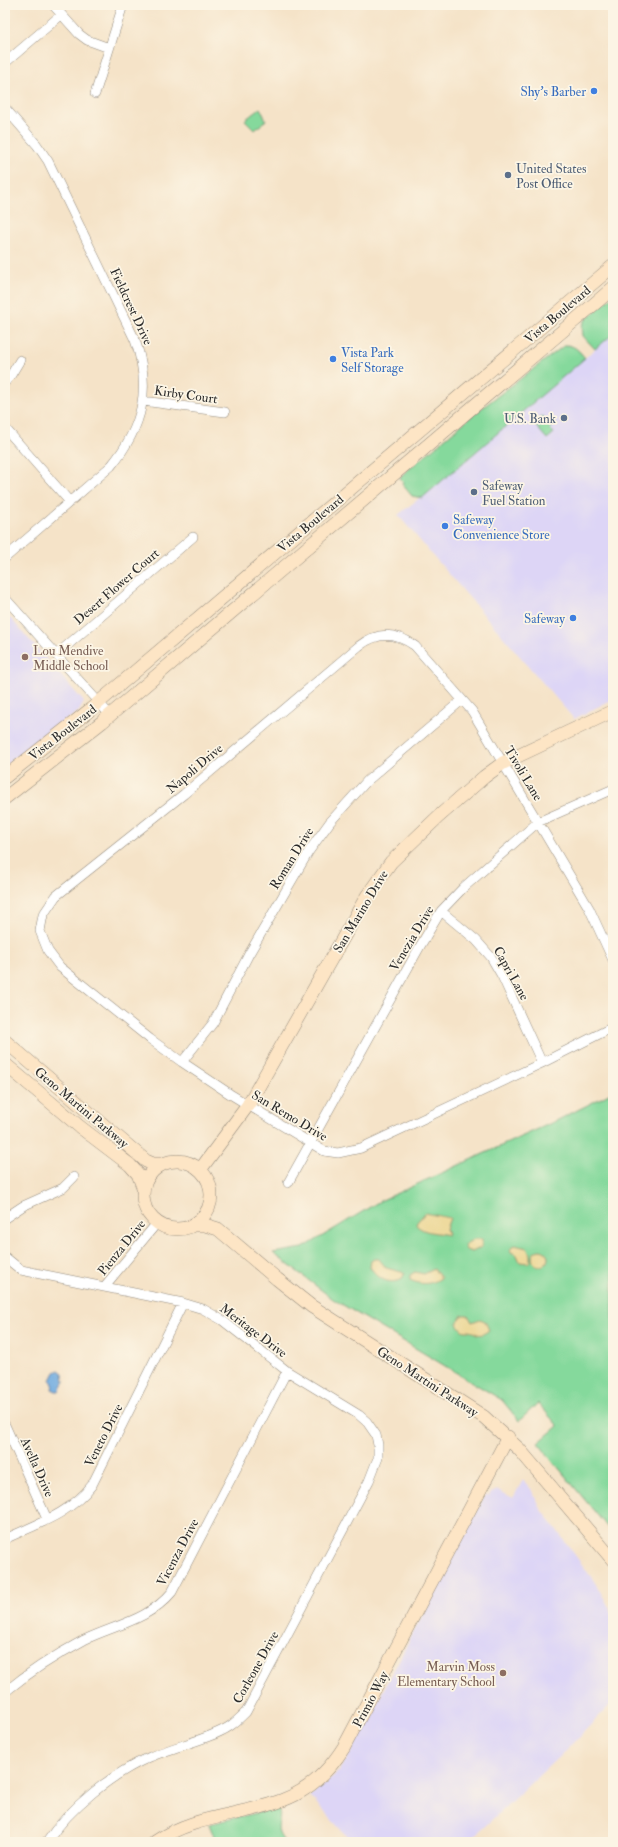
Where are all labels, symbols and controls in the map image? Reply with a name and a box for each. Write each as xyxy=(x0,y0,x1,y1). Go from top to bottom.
place label: Shy's Barber xyxy=(520,84,586,101)
marker: Shy's Barber xyxy=(589,86,599,96)
place label: United States Post Office xyxy=(516,161,587,192)
marker: United States Post Office xyxy=(503,170,513,180)
street label: Fieldcrest Drive xyxy=(106,265,156,348)
street label: Vista Boulevard xyxy=(521,282,595,347)
place label: Vista Park Self Storage xyxy=(341,345,404,376)
marker: Vista Park Self Storage xyxy=(328,354,338,364)
street label: Kirby Court xyxy=(153,383,219,408)
place label: U.S. Bank xyxy=(504,411,557,427)
marker: U.S. Bank xyxy=(559,413,569,423)
place label: Safeway Fuel Station xyxy=(482,478,546,509)
marker: Safeway Fuel Station xyxy=(469,487,479,497)
street label: Vista Boulevard xyxy=(274,491,348,556)
place label: Safeway Convenience Store xyxy=(453,512,550,543)
marker: Safeway Convenience Store xyxy=(440,521,450,531)
street label: Desert Flower Court xyxy=(71,545,163,628)
place label: Safeway xyxy=(524,611,565,628)
marker: Safeway xyxy=(568,613,578,623)
place label: Lou Mendive Middle School xyxy=(33,643,109,674)
marker: Lou Mendive Middle School xyxy=(20,652,30,662)
street label: Vista Boulevard xyxy=(26,701,100,764)
street label: Napoli Drive xyxy=(163,740,227,798)
street label: Tivoli Lane xyxy=(501,743,546,804)
street label: Roman Drive xyxy=(266,824,317,892)
street label: San Marino Drive xyxy=(330,867,392,956)
street label: Venezia Drive xyxy=(386,903,438,974)
street label: Capri Lane xyxy=(489,944,533,1004)
street label: Geno Martini Parkway xyxy=(30,1064,132,1153)
street label: San Remo Drive xyxy=(249,1087,331,1145)
street label: Pienza Drive xyxy=(94,1216,149,1279)
street label: Meritage Drive xyxy=(217,1300,291,1362)
street label: Geno Martini Parkway xyxy=(373,1343,481,1422)
street label: Veneto Drive xyxy=(81,1401,127,1470)
street label: Avella Drive xyxy=(16,1434,58,1500)
street label: Vicenza Drive xyxy=(153,1516,203,1589)
street label: Corleone Drive xyxy=(229,1628,283,1706)
place label: Marvin Moss Elementary School xyxy=(397,1659,496,1691)
street label: Primio Way xyxy=(349,1668,393,1731)
marker: Marvin Moss Elementary School xyxy=(498,1668,508,1678)

